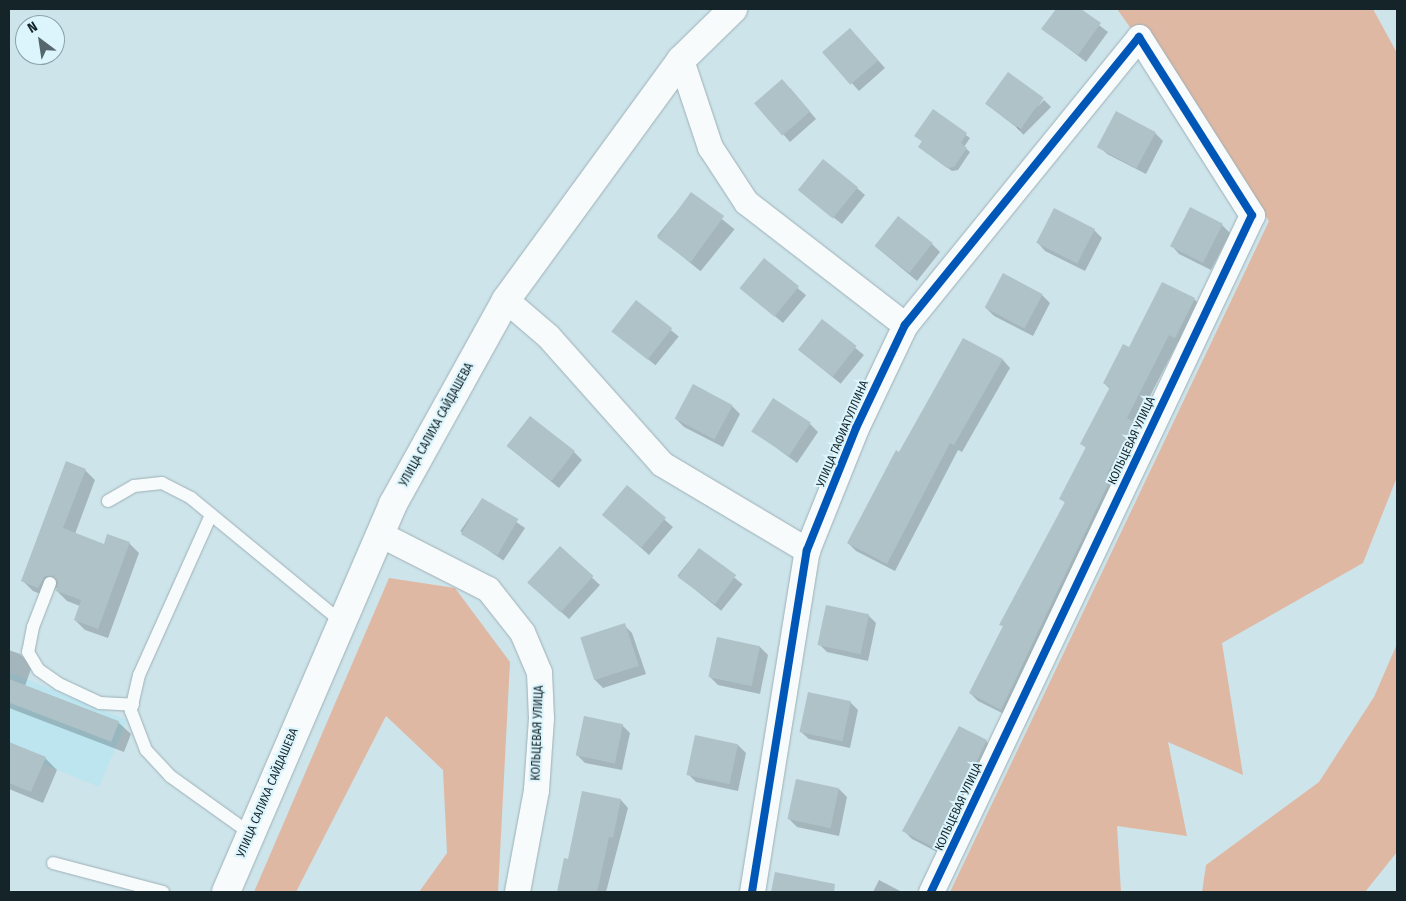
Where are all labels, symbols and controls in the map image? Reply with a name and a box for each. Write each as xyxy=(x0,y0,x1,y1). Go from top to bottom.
north arrow xyxy=(15,15,65,65)
text: N xyxy=(25,18,40,37)
street label: УЛИЦА САЛИХА САЙДАШЕВА xyxy=(397,361,477,489)
street label: УЛИЦА ГАФИАТУЛЛИНА xyxy=(814,378,872,490)
street label: КОЛЬЦЕВАЯ УЛИЦА xyxy=(1105,395,1159,487)
street label: КОЛЬЦЕВАЯ УЛИЦА xyxy=(529,685,547,781)
street label: УЛИЦА САЛИХА САЙДАШЕВА xyxy=(234,726,302,860)
street label: КОЛЬЦЕВАЯ УЛИЦА xyxy=(932,761,986,853)

